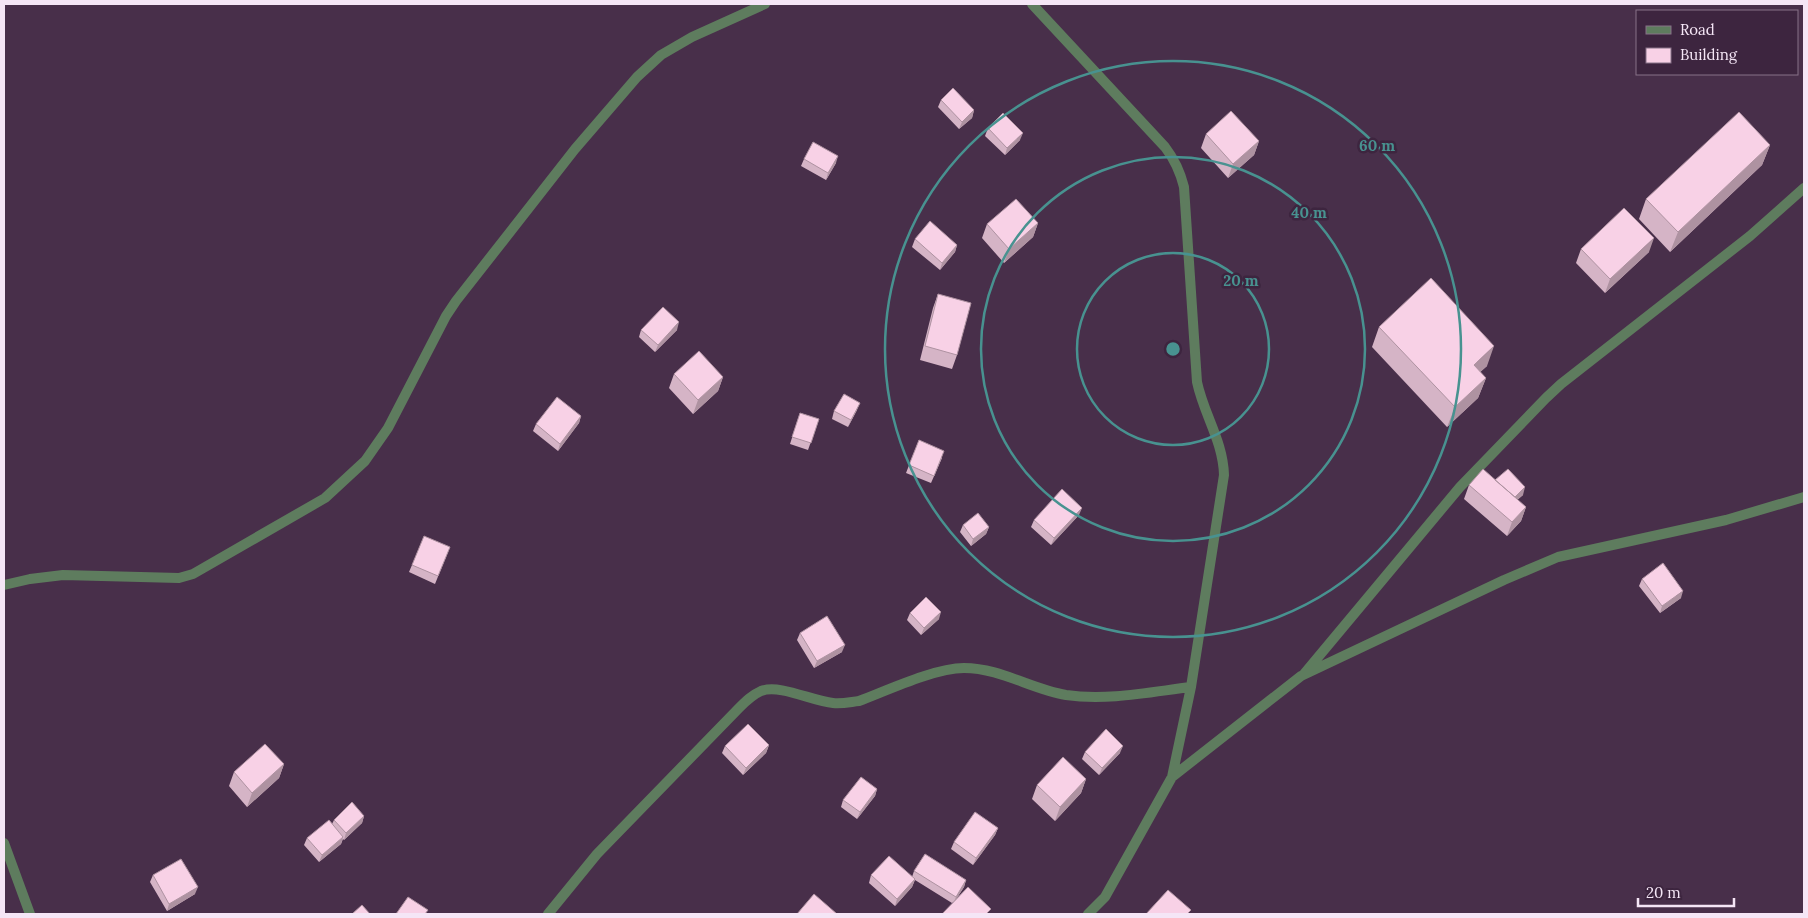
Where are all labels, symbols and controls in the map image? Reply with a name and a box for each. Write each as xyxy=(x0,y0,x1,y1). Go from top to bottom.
legend xyxy=(1636,10,1798,75)
text: Road xyxy=(1680,20,1715,39)
text: Building xyxy=(1680,45,1738,64)
text: 60 m xyxy=(1359,136,1395,155)
text: 40 m xyxy=(1291,203,1327,222)
text: 20 m xyxy=(1223,271,1259,290)
centre of rings xyxy=(1164,340,1182,358)
scale bar xyxy=(1638,876,1734,908)
text: 20 m xyxy=(1646,883,1681,902)

